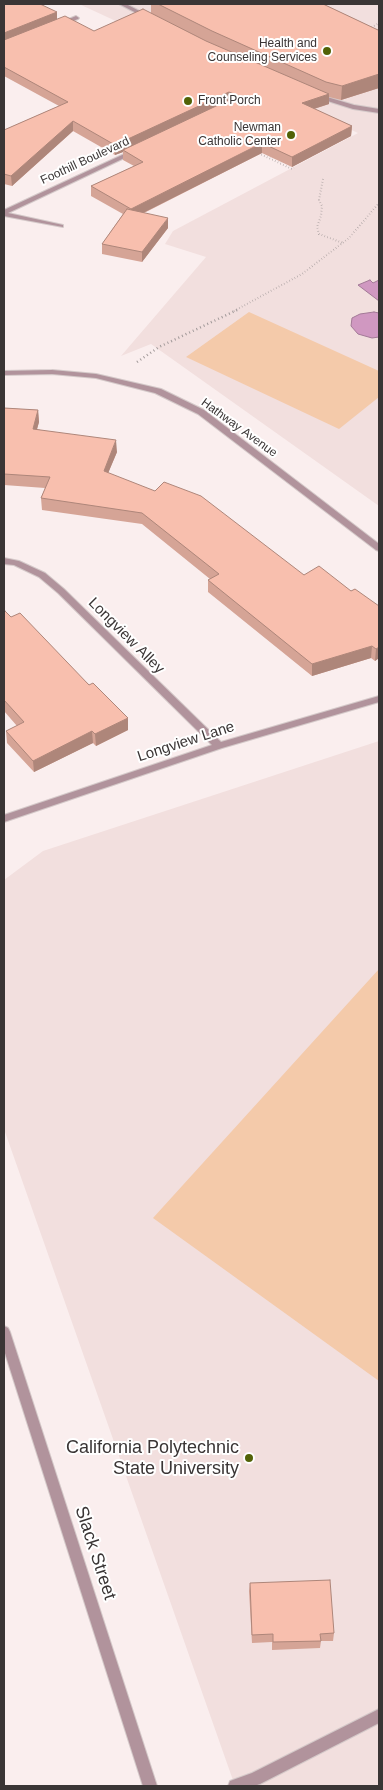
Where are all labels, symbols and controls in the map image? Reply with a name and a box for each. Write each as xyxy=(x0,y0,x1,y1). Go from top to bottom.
place label: Health and Counseling Services xyxy=(208,37,317,65)
marker: Health and Counseling Services xyxy=(321,45,333,57)
place label: Front Porch xyxy=(198,94,261,108)
marker: Front Porch xyxy=(182,95,194,107)
place label: Newman Catholic Center xyxy=(198,121,281,149)
marker: Newman Catholic Center xyxy=(285,129,297,141)
street label: Foothill Boulevard xyxy=(38,134,132,188)
street label: Hathway Avenue xyxy=(198,396,280,460)
street label: Longview Alley xyxy=(84,594,168,678)
street label: Longview Lane xyxy=(135,718,237,766)
place label: California Polytechnic State University xyxy=(66,1437,239,1480)
marker: California Polytechnic State University xyxy=(243,1452,255,1464)
street label: Slack Street xyxy=(70,1504,120,1602)

